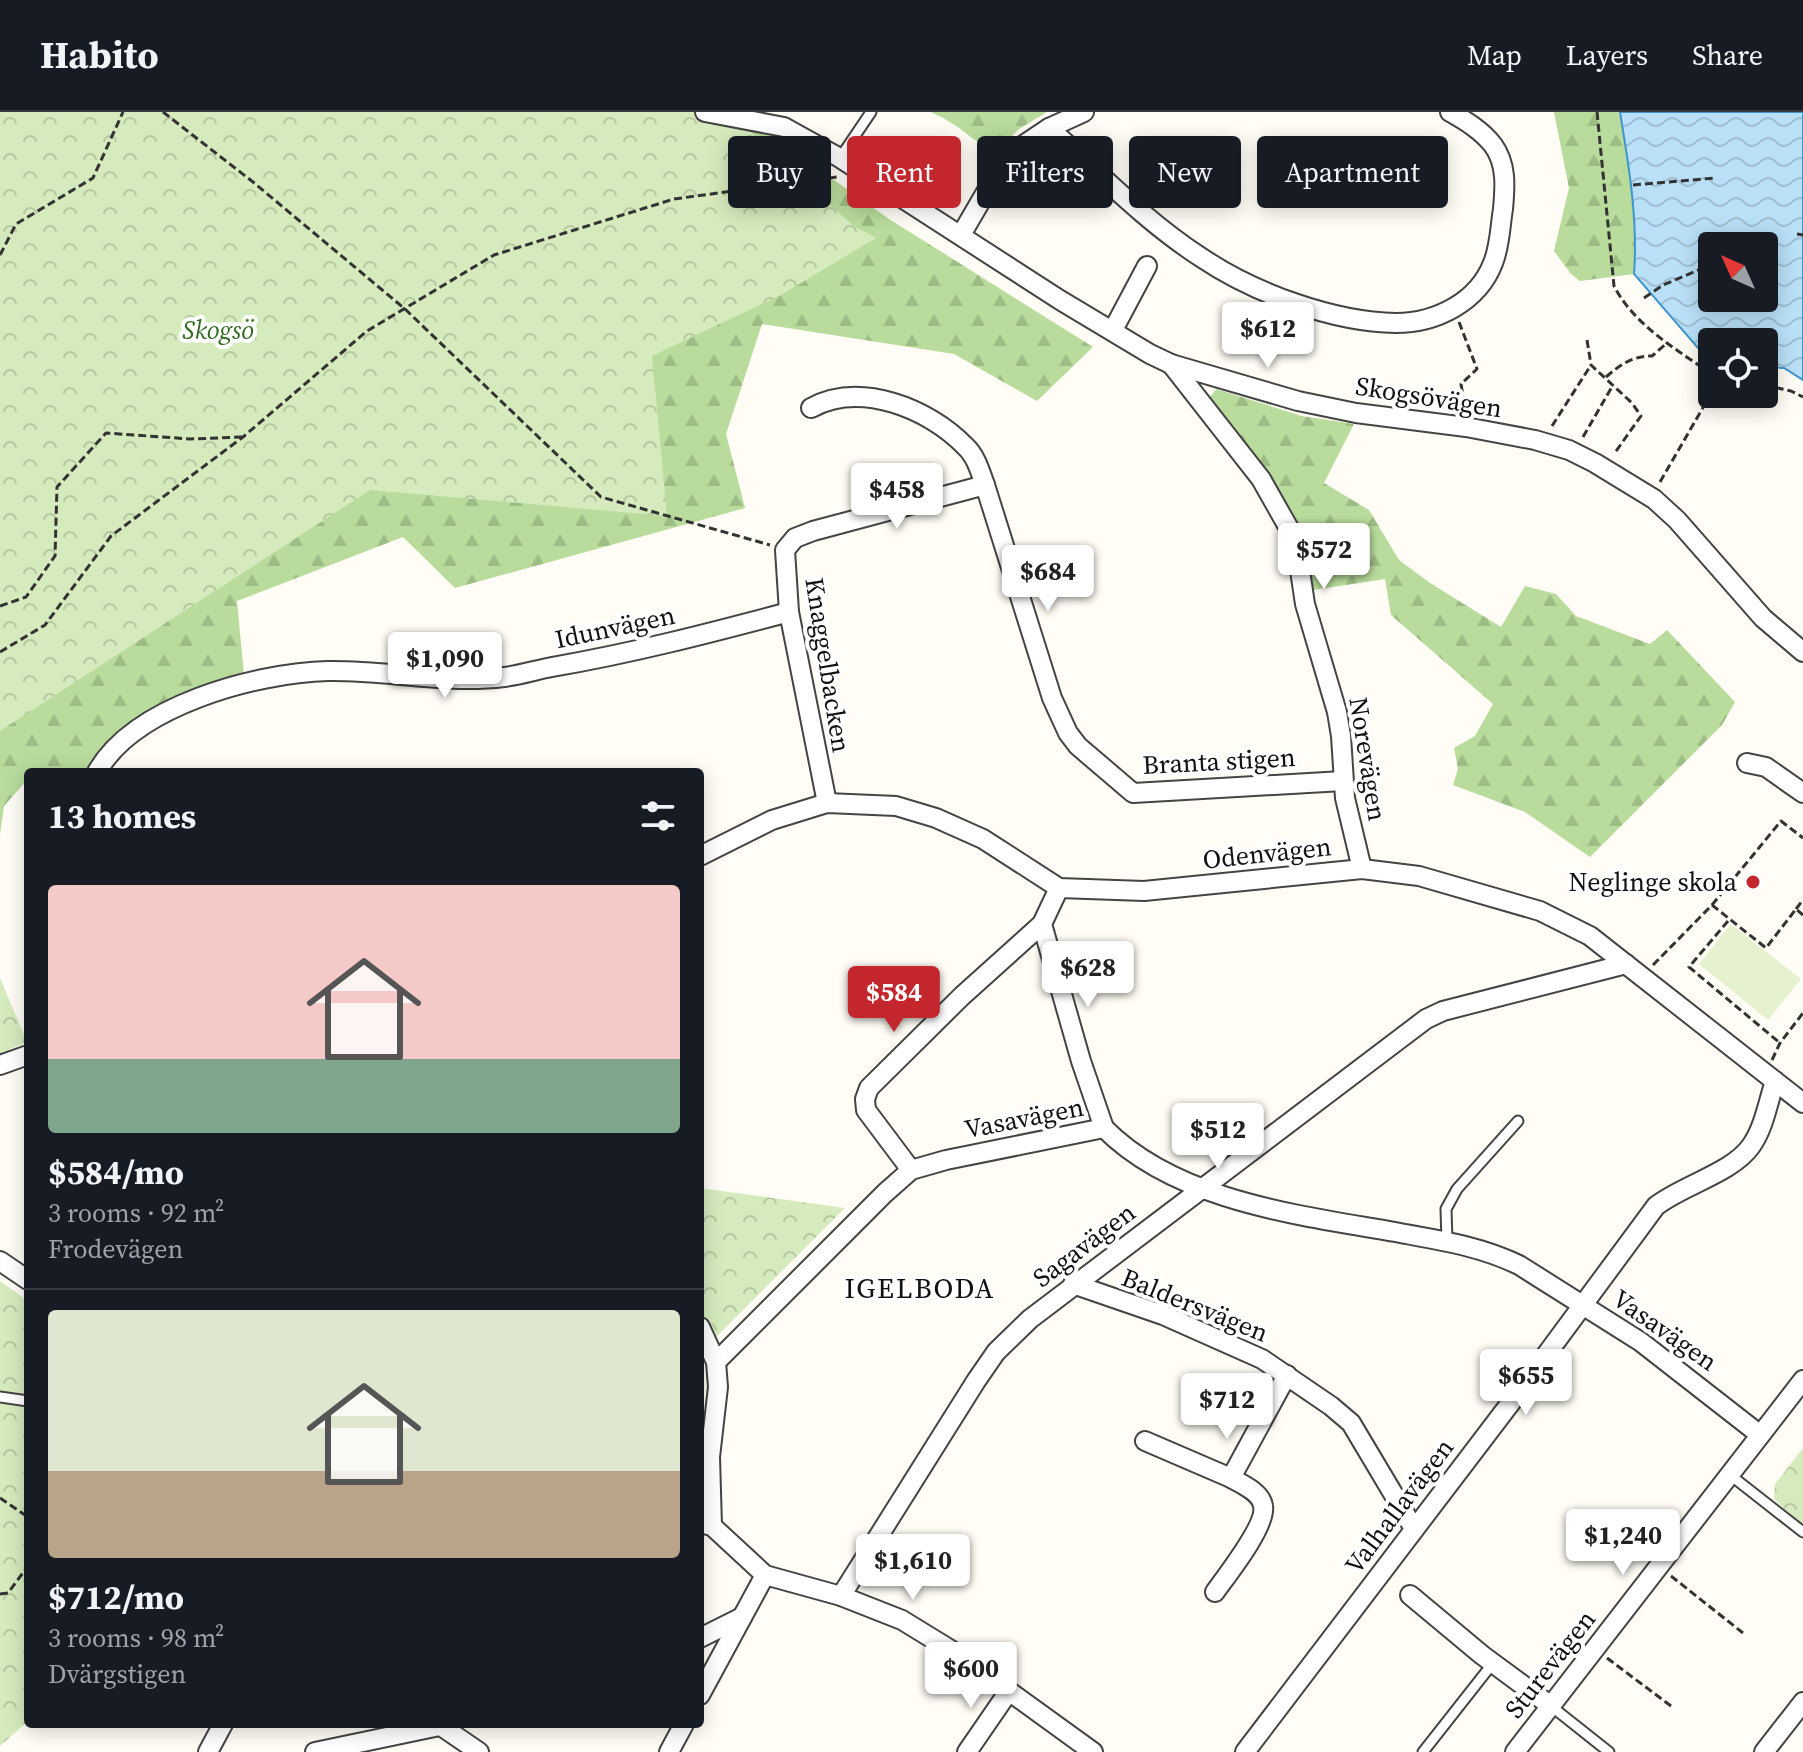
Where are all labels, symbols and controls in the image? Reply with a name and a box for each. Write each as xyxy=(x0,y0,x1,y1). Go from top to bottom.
text: Habito xyxy=(40,29,159,81)
text: Map xyxy=(1467,36,1522,74)
text: Layers xyxy=(1566,36,1648,74)
text: Share xyxy=(1692,36,1763,74)
chip: Buy xyxy=(728,136,831,208)
chip: Rent xyxy=(847,136,961,208)
chip: Filters xyxy=(977,136,1113,208)
chip: New xyxy=(1129,136,1241,208)
chip: Apartment xyxy=(1257,136,1448,208)
north arrow xyxy=(1698,232,1778,312)
map controls xyxy=(1698,232,1778,408)
pin: $612 xyxy=(1221,302,1315,370)
text: $612 xyxy=(1240,310,1296,346)
park label: Skogsö xyxy=(182,312,254,348)
button: locate xyxy=(1698,328,1778,408)
street label: Skogsövägen xyxy=(1353,368,1505,426)
pin: $458 xyxy=(850,463,944,531)
text: $458 xyxy=(869,471,925,507)
pin: $572 xyxy=(1277,523,1371,591)
text: $572 xyxy=(1296,531,1352,567)
pin: $684 xyxy=(1001,545,1095,613)
text: $684 xyxy=(1020,553,1076,589)
street label: Knaggelbacken xyxy=(796,575,860,755)
street label: Idunvägen xyxy=(552,597,678,657)
pin: $1,090 xyxy=(380,632,510,700)
text: $1,090 xyxy=(406,640,484,676)
street label: Norevägen xyxy=(1340,695,1396,823)
street label: Branta stigen xyxy=(1142,739,1296,783)
text: 13 homes xyxy=(48,793,196,839)
icon: filters xyxy=(636,794,680,838)
street label: Odenvägen xyxy=(1201,828,1333,878)
place label: Neglinge skola xyxy=(1568,864,1738,900)
marker: Neglinge skola xyxy=(1744,873,1762,891)
icon: home xyxy=(292,937,436,1081)
pin: $628 xyxy=(1041,941,1135,1009)
text: $628 xyxy=(1060,949,1116,985)
pin: $584 xyxy=(847,966,941,1034)
text: $584 xyxy=(866,974,922,1010)
street label: Vasavägen xyxy=(961,1089,1087,1147)
pin: $512 xyxy=(1171,1103,1265,1171)
text: $512 xyxy=(1190,1111,1246,1147)
text: $584/mo xyxy=(48,1149,184,1195)
text: 3 rooms · 92 m² xyxy=(48,1195,224,1231)
street label: Sagavägen xyxy=(1025,1195,1143,1295)
text: Frodevägen xyxy=(48,1231,183,1267)
street label: Baldersvägen xyxy=(1116,1259,1274,1351)
district label: IGELBODA xyxy=(845,1269,995,1307)
street label: Vasavägen xyxy=(1605,1281,1725,1379)
pin: $655 xyxy=(1479,1349,1573,1417)
text: $655 xyxy=(1498,1357,1554,1393)
icon: home xyxy=(292,1362,436,1506)
pin: $712 xyxy=(1180,1373,1274,1441)
text: $712 xyxy=(1199,1381,1255,1417)
street label: Valhallavägen xyxy=(1336,1431,1462,1581)
pin: $1,240 xyxy=(1558,1509,1688,1577)
text: $1,240 xyxy=(1584,1517,1662,1553)
pin: $1,610 xyxy=(848,1534,978,1602)
text: $1,610 xyxy=(874,1542,952,1578)
text: $712/mo xyxy=(48,1574,184,1620)
street label: Sturevägen xyxy=(1496,1602,1604,1726)
text: 3 rooms · 98 m² xyxy=(48,1620,224,1656)
pin: $600 xyxy=(924,1642,1018,1710)
text: $600 xyxy=(943,1650,999,1686)
text: Dvärgstigen xyxy=(48,1656,186,1692)

